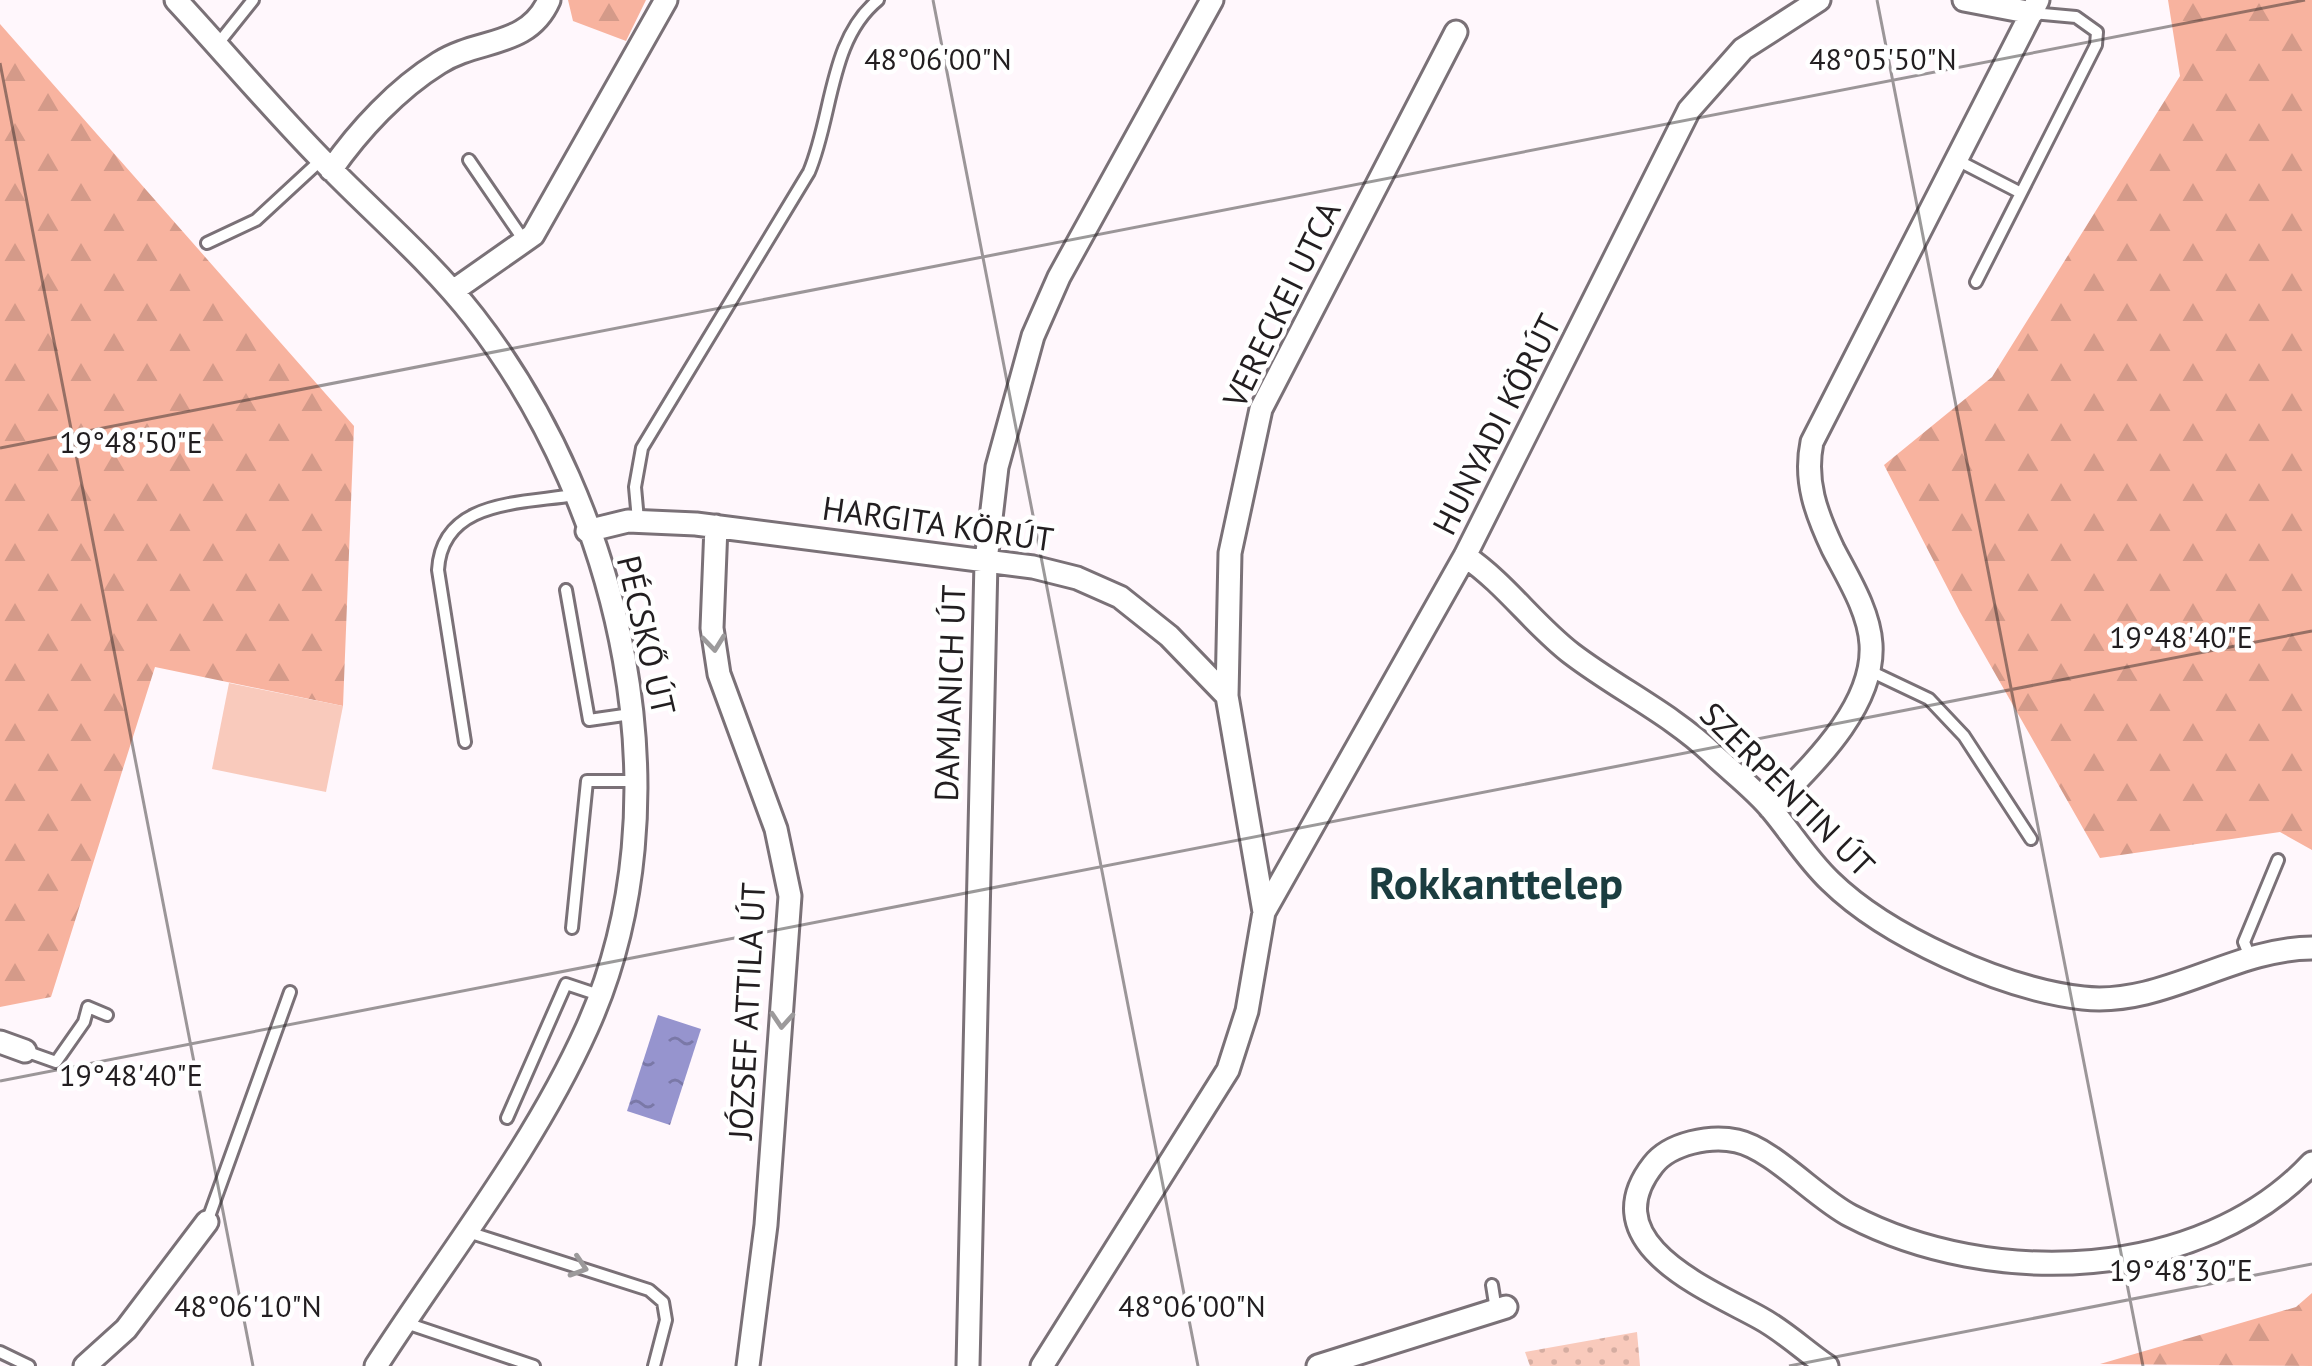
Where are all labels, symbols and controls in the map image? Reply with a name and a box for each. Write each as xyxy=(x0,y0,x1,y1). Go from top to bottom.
text: 48°06'00"N xyxy=(864,39,1012,78)
text: 48°05'50"N xyxy=(1809,39,1957,78)
street label: VERECKEI UTCA xyxy=(1212,193,1350,415)
street label: HUNYADI KÖRÚT xyxy=(1422,306,1570,542)
text: 19°48'50"E xyxy=(59,422,203,461)
street label: HARGITA KÖRÚT xyxy=(820,486,1056,560)
street label: PÉCSKŐ ÚT xyxy=(608,551,686,719)
street label: DAMJANICH ÚT xyxy=(924,584,974,802)
text: 19°48'40"E xyxy=(2109,617,2253,656)
one-way arrow xyxy=(701,633,727,652)
street label: SZERPENTIN ÚT xyxy=(1691,692,1885,886)
district label: Rokkanttelep xyxy=(1369,853,1623,911)
street label: JÓZSEF ATTILA ÚT xyxy=(718,881,774,1143)
one-way arrow xyxy=(769,1011,795,1030)
text: 19°48'40"E xyxy=(59,1055,203,1094)
text: 19°48'30"E xyxy=(2109,1250,2253,1289)
one-way arrow xyxy=(568,1253,589,1278)
text: 48°06'10"N xyxy=(174,1286,322,1325)
text: 48°06'00"N xyxy=(1118,1286,1266,1325)

